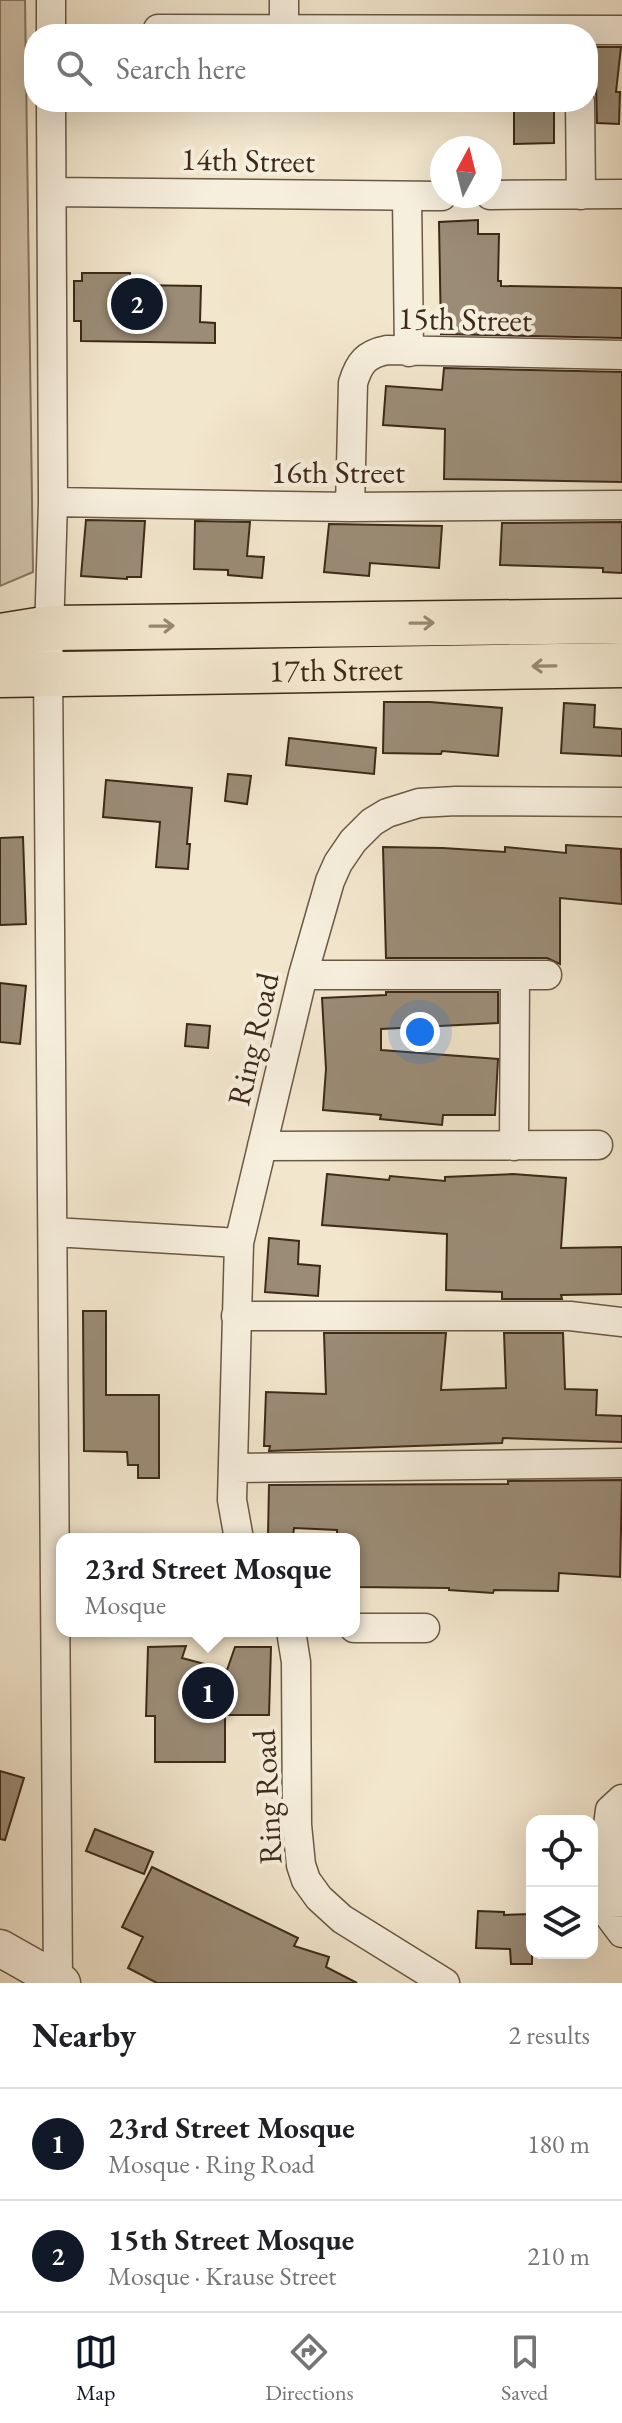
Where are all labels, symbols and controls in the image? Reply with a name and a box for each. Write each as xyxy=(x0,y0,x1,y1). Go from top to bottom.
search box xyxy=(24,24,598,112)
icon: search xyxy=(52,46,96,90)
text: Search here xyxy=(116,49,246,88)
north arrow xyxy=(430,136,502,208)
street label: 14th Street xyxy=(181,138,315,182)
pin: 2 xyxy=(111,274,163,334)
street label: 15th Street xyxy=(398,297,532,341)
street label: 16th Street xyxy=(271,451,405,493)
one-way arrow xyxy=(408,615,435,631)
one-way arrow xyxy=(148,619,175,634)
street label: 17th Street xyxy=(269,648,403,692)
one-way arrow xyxy=(531,658,558,674)
street label: Ring Road xyxy=(217,968,289,1109)
your location xyxy=(400,1012,440,1052)
popup xyxy=(56,1533,360,1637)
text: 23rd Street Mosque xyxy=(85,1549,331,1588)
text: Mosque xyxy=(85,1588,166,1622)
pin: 1 xyxy=(182,1663,234,1723)
street label: Ring Road xyxy=(242,1728,292,1865)
map controls xyxy=(526,1815,598,1959)
button: locate xyxy=(526,1815,598,1887)
button: layers xyxy=(526,1887,598,1959)
text: Nearby xyxy=(32,2013,136,2057)
text: 2 results xyxy=(509,2018,590,2052)
text: 23rd Street Mosque xyxy=(108,2108,355,2147)
text: 1 xyxy=(51,2127,65,2161)
text: 180 m xyxy=(527,2127,590,2161)
text: Mosque · Ring Road xyxy=(108,2147,315,2181)
text: 15th Street Mosque xyxy=(108,2220,354,2259)
text: 2 xyxy=(51,2239,65,2273)
text: 210 m xyxy=(527,2239,590,2273)
text: Mosque · Krause Street xyxy=(108,2259,337,2293)
tab: Map xyxy=(74,2330,118,2407)
tab: Directions xyxy=(265,2330,354,2407)
tab: Saved xyxy=(501,2330,548,2407)

